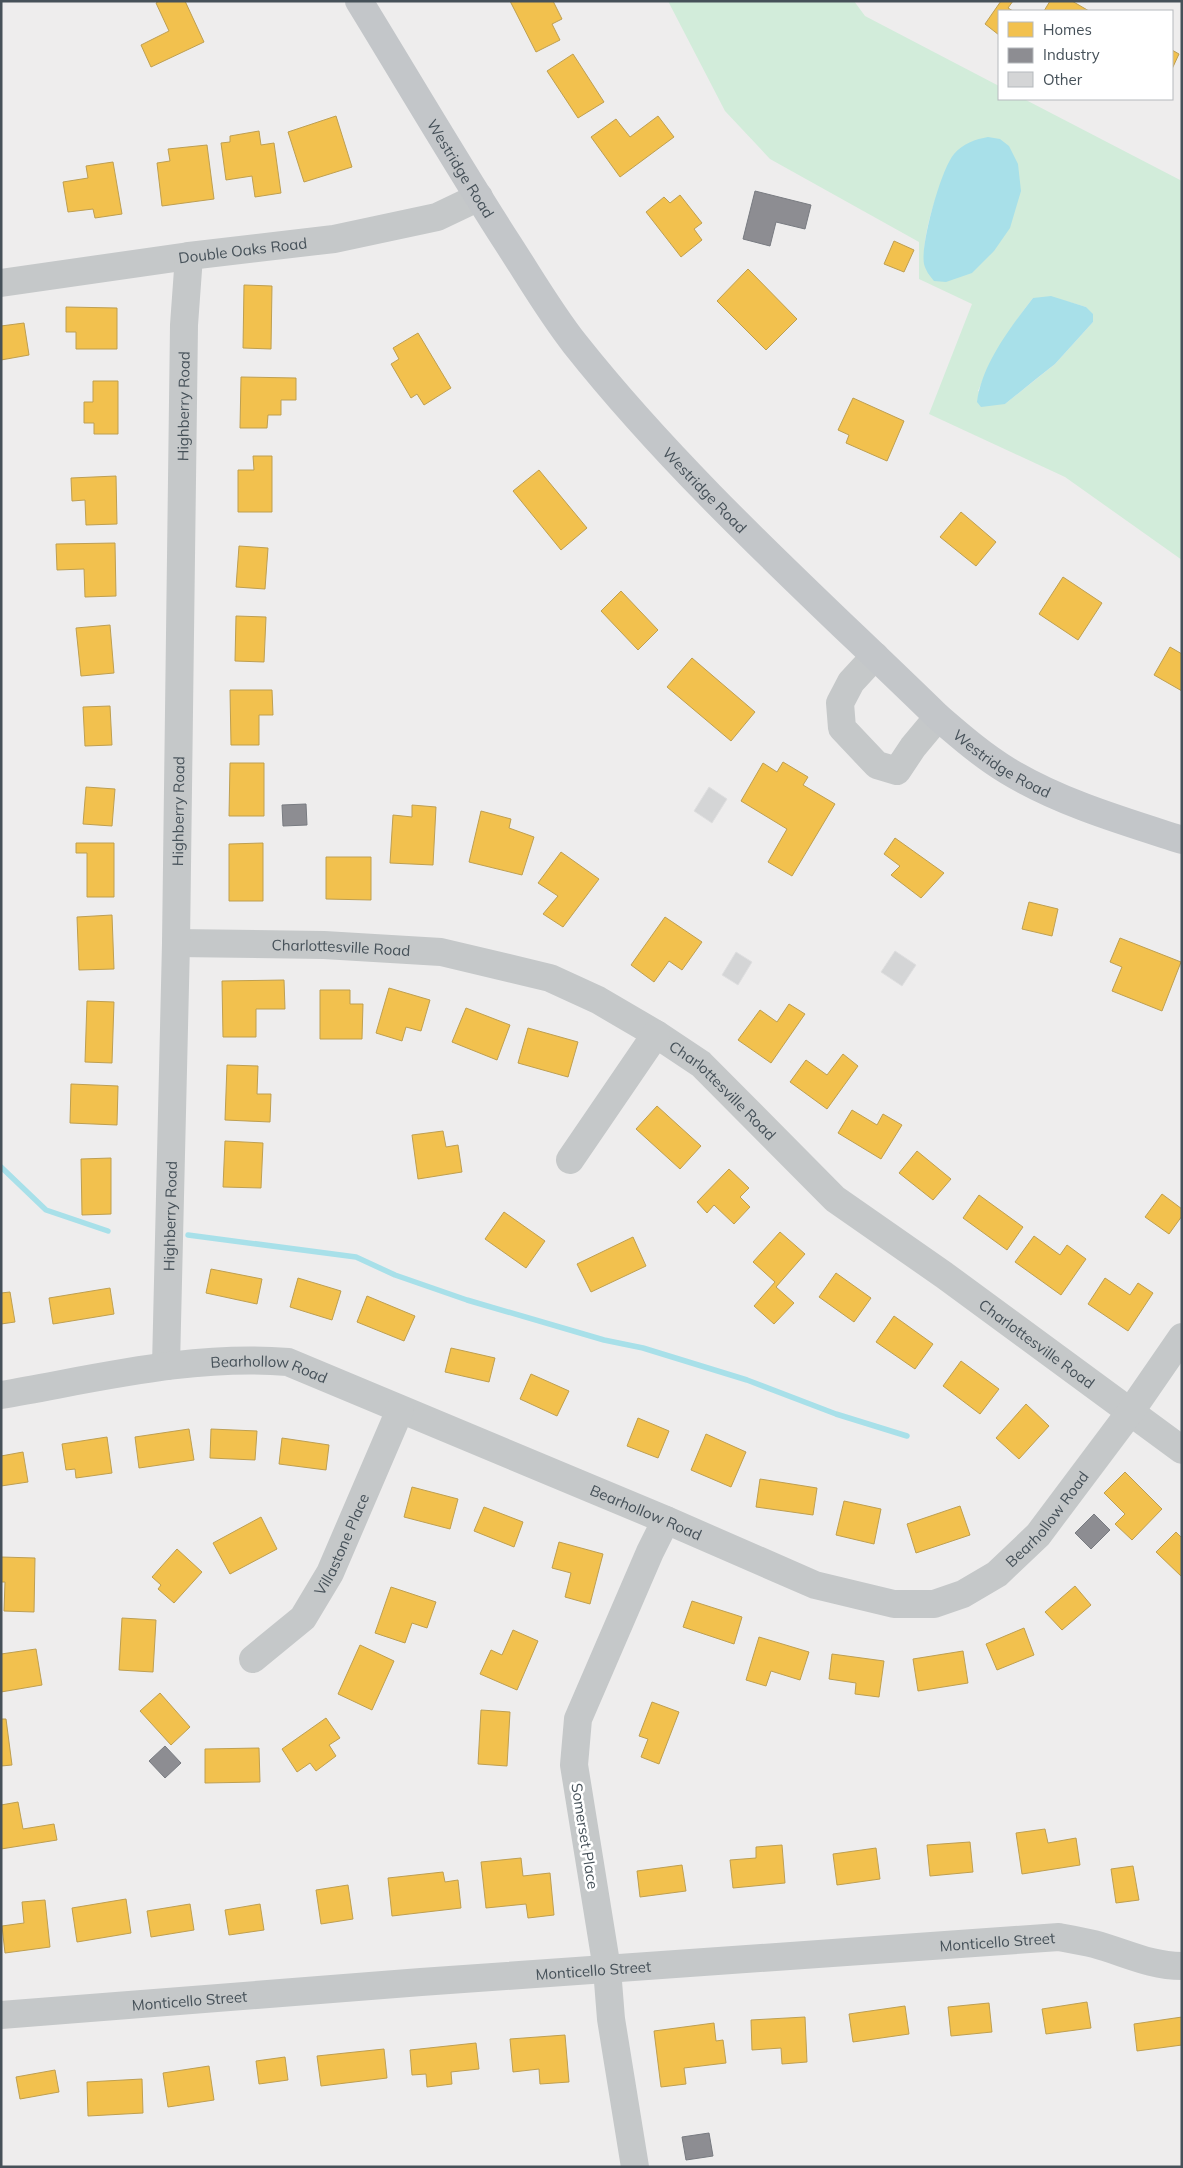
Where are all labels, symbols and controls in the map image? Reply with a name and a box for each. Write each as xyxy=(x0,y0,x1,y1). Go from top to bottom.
legend xyxy=(998,10,1173,100)
text: Homes xyxy=(1043,20,1092,39)
text: Industry xyxy=(1043,45,1100,64)
text: Other xyxy=(1043,70,1083,89)
street label: Westridge Road xyxy=(423,116,499,221)
street label: Double Oaks Road xyxy=(177,233,308,267)
street label: Highberry Road xyxy=(173,351,193,461)
street label: Westridge Road xyxy=(659,443,751,537)
street label: Westridge Road xyxy=(950,725,1054,802)
street label: Highberry Road xyxy=(167,756,188,866)
street label: Charlottesville Road xyxy=(271,935,411,960)
street label: Charlottesville Road xyxy=(666,1036,780,1144)
street label: Highberry Road xyxy=(159,1161,180,1271)
street label: Charlottesville Road xyxy=(975,1295,1099,1392)
street label: Bearhollow Road xyxy=(210,1351,330,1387)
street label: Bearhollow Road xyxy=(1001,1467,1092,1571)
street label: Bearhollow Road xyxy=(587,1480,705,1544)
street label: Villastone Place xyxy=(309,1490,373,1599)
street label: Somerset Place xyxy=(567,1782,603,1890)
street label: Monticello Street xyxy=(939,1928,1056,1955)
street label: Monticello Street xyxy=(535,1956,652,1983)
street label: Monticello Street xyxy=(131,1986,248,2014)

